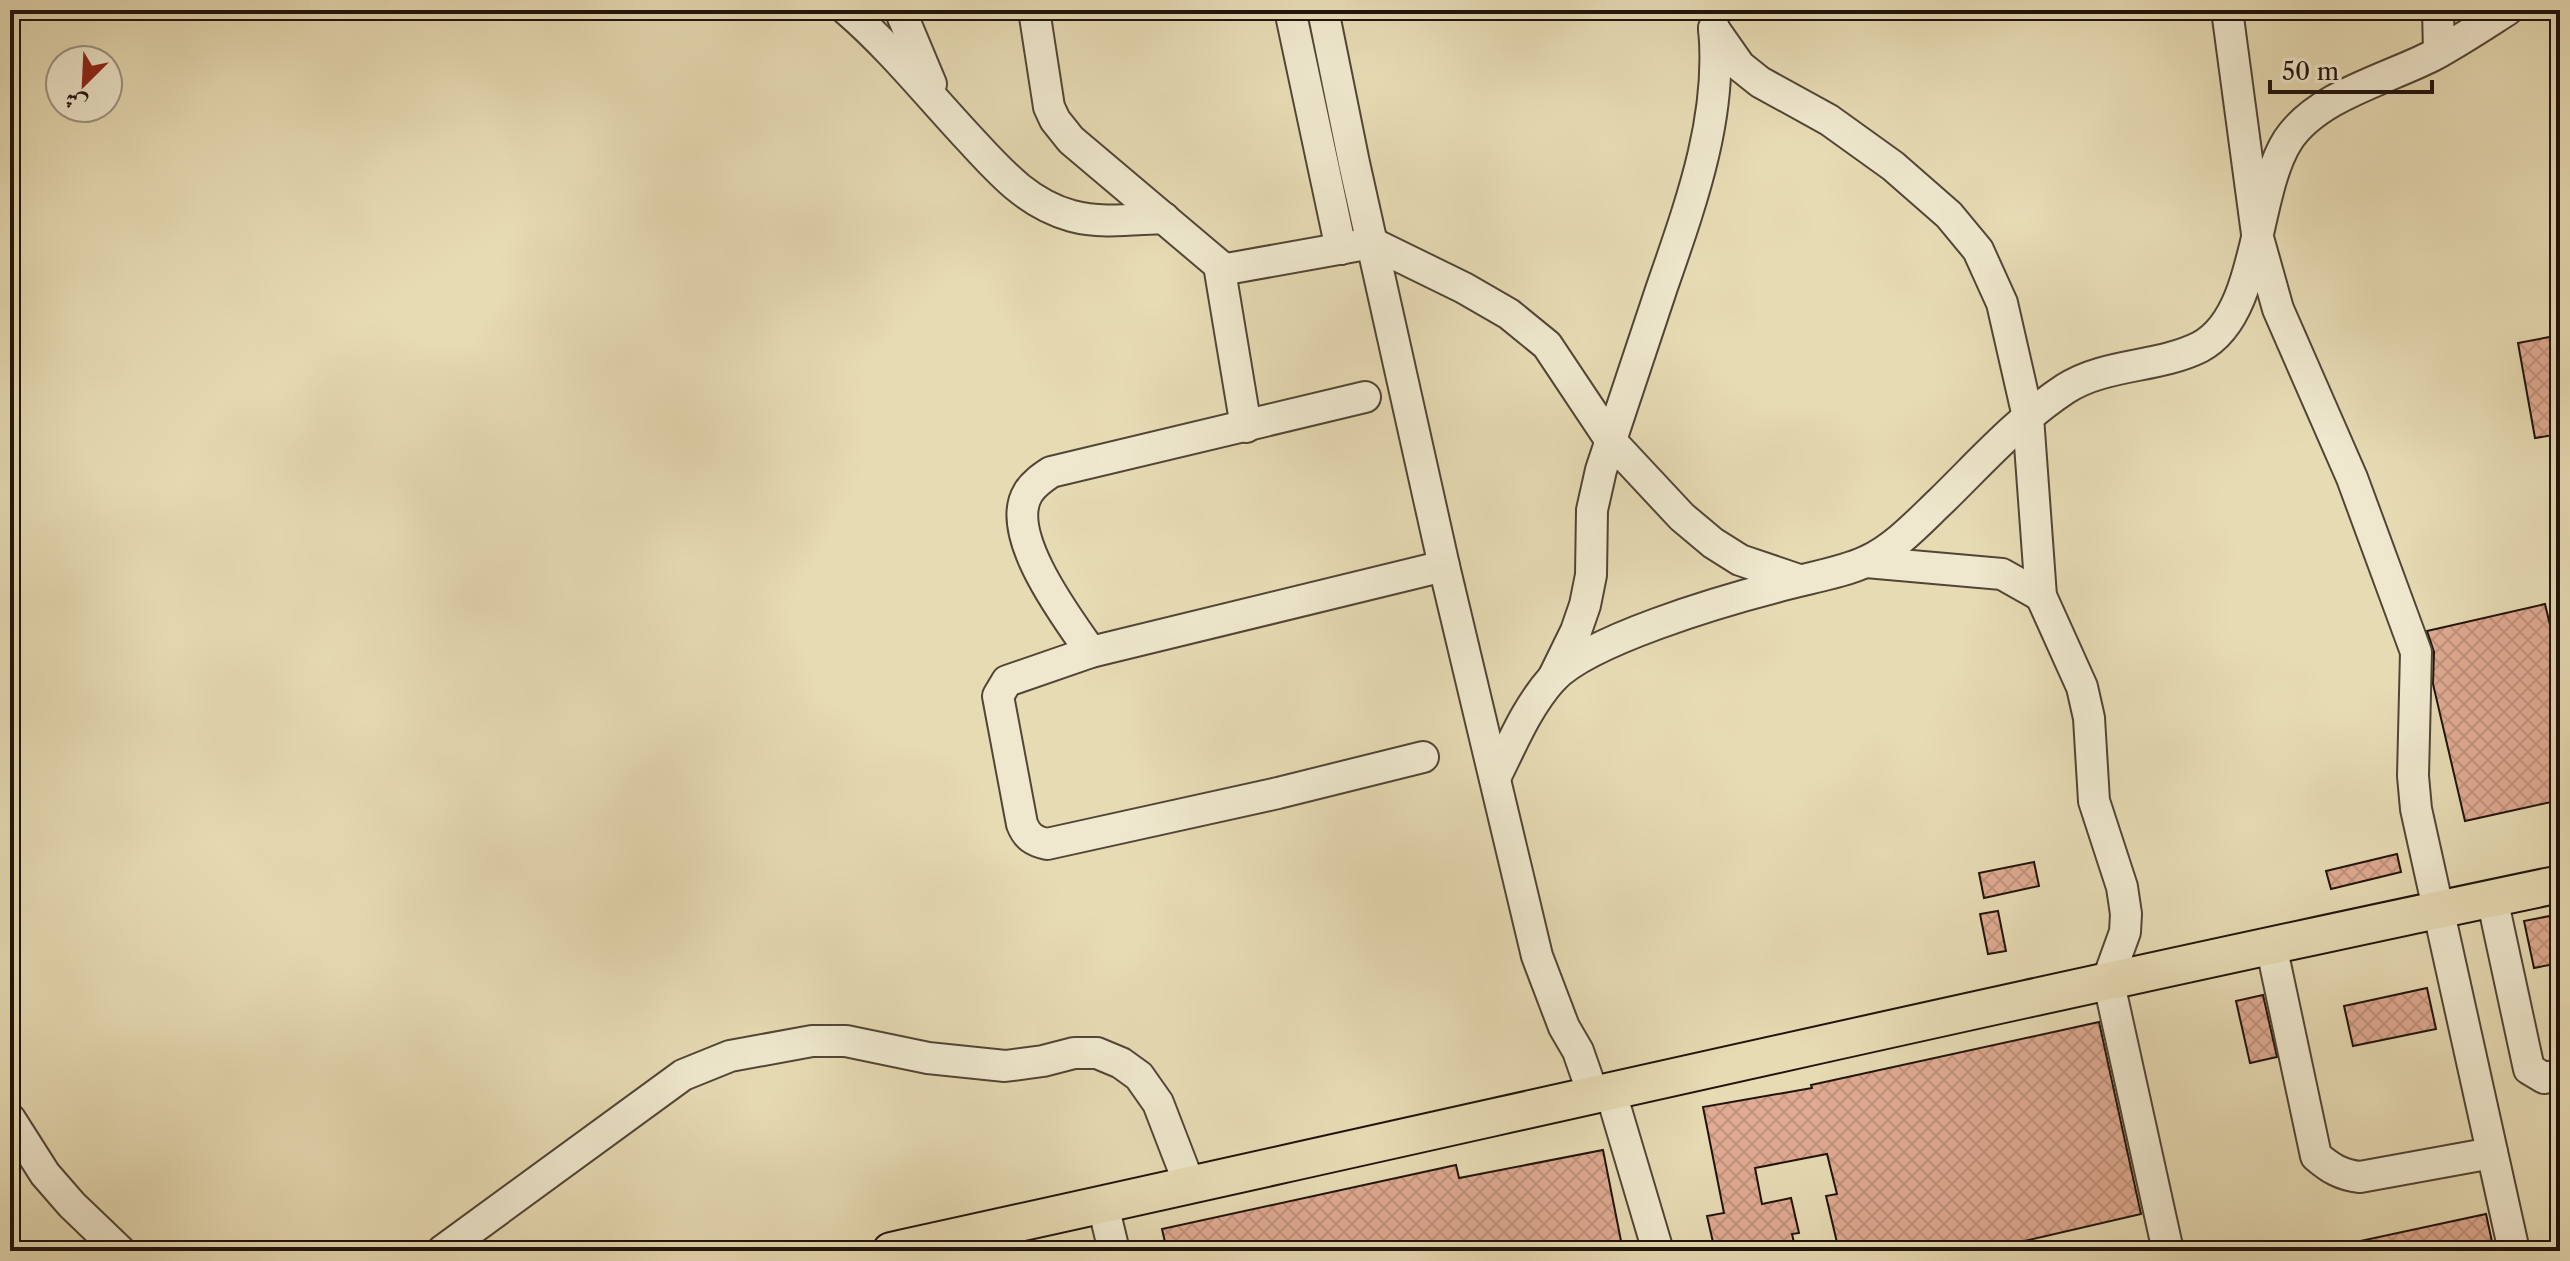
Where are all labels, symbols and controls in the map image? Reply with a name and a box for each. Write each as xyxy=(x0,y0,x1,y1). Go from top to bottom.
north arrow xyxy=(44,44,124,124)
scale bar xyxy=(2270,44,2432,94)
text: 50 m xyxy=(2282,57,2339,86)
text: ش xyxy=(61,85,92,119)

